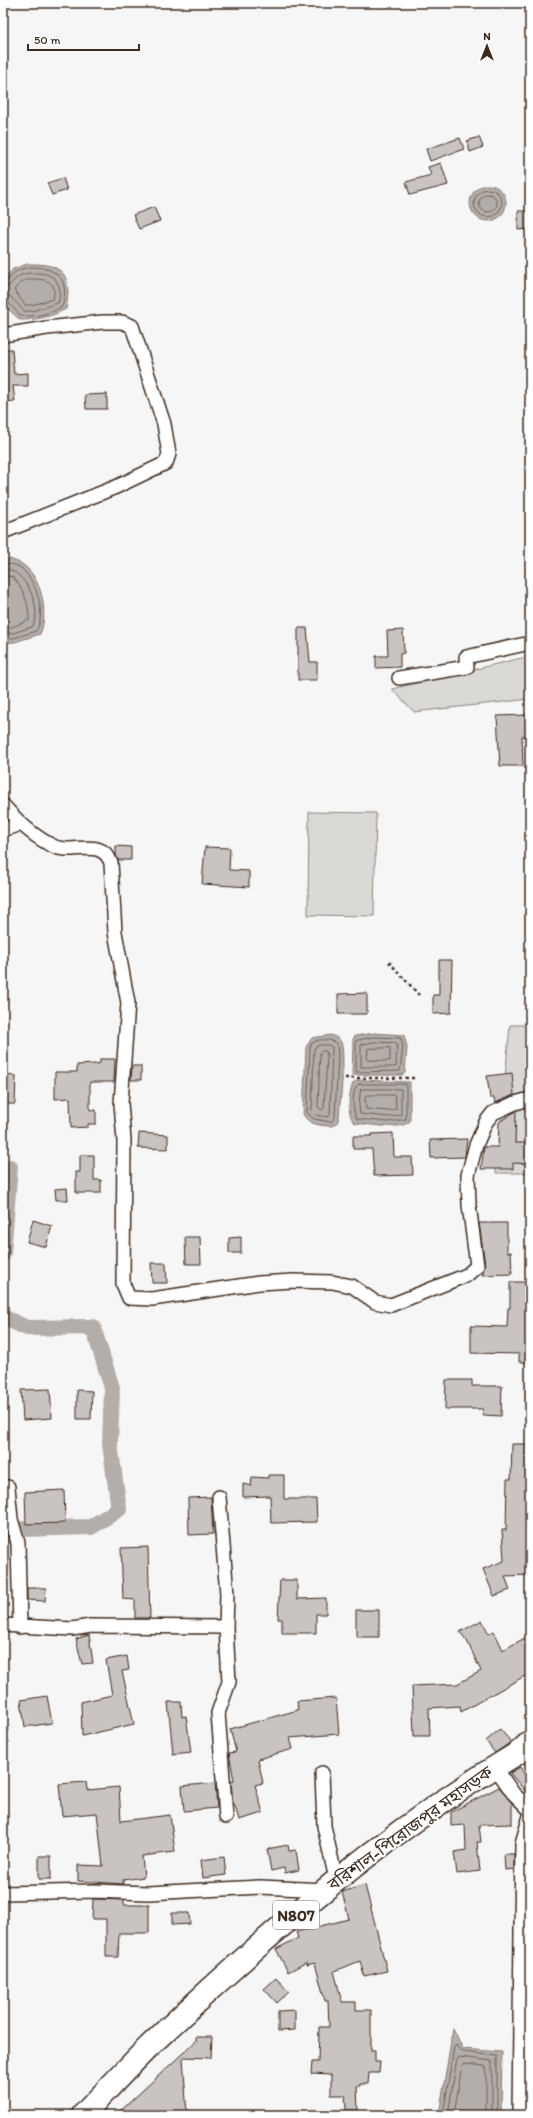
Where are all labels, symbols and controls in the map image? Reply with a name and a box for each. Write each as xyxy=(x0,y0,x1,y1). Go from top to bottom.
scale bar xyxy=(28,26,139,52)
north arrow xyxy=(467,26,507,66)
text: N xyxy=(483,30,491,43)
text: 50 m xyxy=(34,33,60,47)
street label: বরিশাল-পিরোজপুর মহাসড়ক xyxy=(323,1761,497,1896)
road number: N807 xyxy=(273,1901,319,1929)

